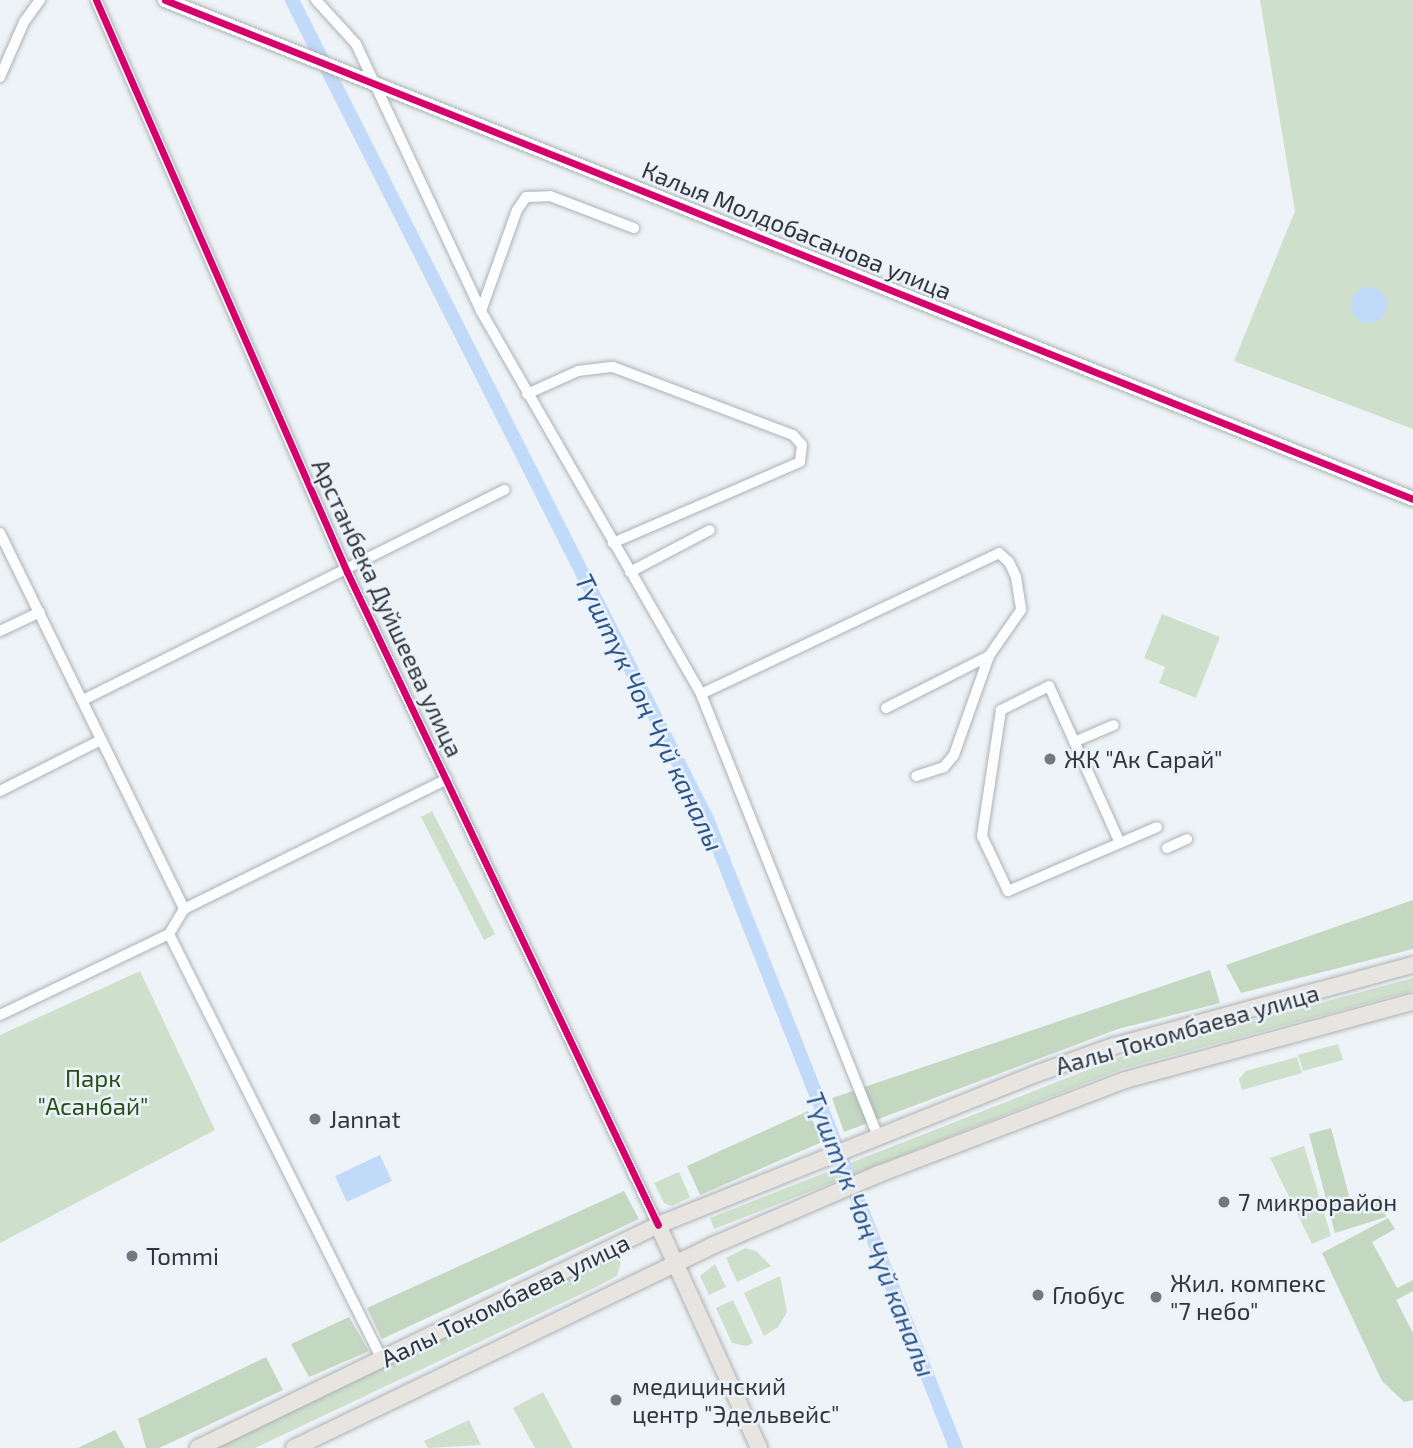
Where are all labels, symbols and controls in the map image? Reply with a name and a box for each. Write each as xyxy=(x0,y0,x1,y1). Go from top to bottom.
street label: Калыя Молдобасанова улица xyxy=(638,155,956,305)
street label: Арстанбека Дуйшеева улица xyxy=(306,454,470,762)
water label: Түштүк Чоң Чүй каналы xyxy=(569,568,731,856)
place label: ЖК "Ак Сарай" xyxy=(1064,745,1223,773)
marker: ЖК "Ак Сарай" xyxy=(1042,751,1058,767)
street label: Аалы Токомбаева улица xyxy=(1052,978,1322,1080)
park label: Парк "Асанбай" xyxy=(38,1064,148,1120)
water label: Түштүк Чоң Чүй каналы xyxy=(799,1087,943,1381)
place label: Jannat xyxy=(329,1105,401,1133)
marker: Jannat xyxy=(307,1111,323,1127)
place label: 7 микрорайон xyxy=(1238,1188,1397,1216)
marker: 7 микрорайон xyxy=(1216,1194,1232,1210)
street label: Аалы Токомбаева улица xyxy=(376,1227,634,1373)
place label: Tommi xyxy=(146,1242,219,1270)
marker: Tommi xyxy=(124,1248,140,1264)
place label: Жил. компекс "7 небо" xyxy=(1170,1269,1326,1325)
place label: Глобус xyxy=(1052,1281,1125,1309)
marker: Глобус xyxy=(1030,1287,1046,1303)
marker: Жил. компекс "7 небо" xyxy=(1148,1289,1164,1305)
place label: медицинский центр "Эдельвейс" xyxy=(632,1372,840,1428)
marker: медицинский центр "Эдельвейс" xyxy=(606,1390,626,1410)

